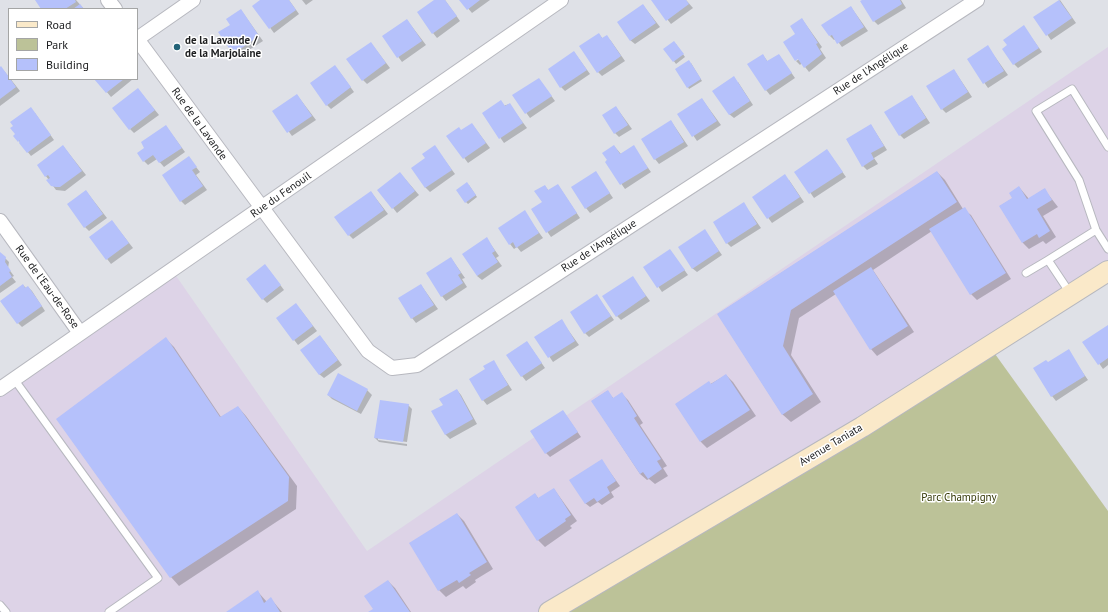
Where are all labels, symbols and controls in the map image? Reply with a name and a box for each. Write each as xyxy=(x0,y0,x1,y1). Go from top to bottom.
legend xyxy=(8,8,138,80)
text: Road xyxy=(46,17,71,32)
place label: de la Lavande / de la Marjolaine xyxy=(185,34,261,60)
text: Park xyxy=(46,37,68,52)
street label: Rue de l'Angélique xyxy=(831,40,911,98)
marker: de la Lavande / de la Marjolaine xyxy=(172,42,182,52)
text: Building xyxy=(46,57,89,72)
street label: Rue de la Lavande xyxy=(168,85,230,163)
street label: Rue du Fenouil xyxy=(248,169,314,221)
street label: Rue de l'Angélique xyxy=(559,217,639,275)
street label: Rue de l'Eau-de-Rose xyxy=(12,243,82,331)
street label: Avenue Taniata xyxy=(797,421,865,469)
park label: Parc Champigny xyxy=(921,491,997,505)

